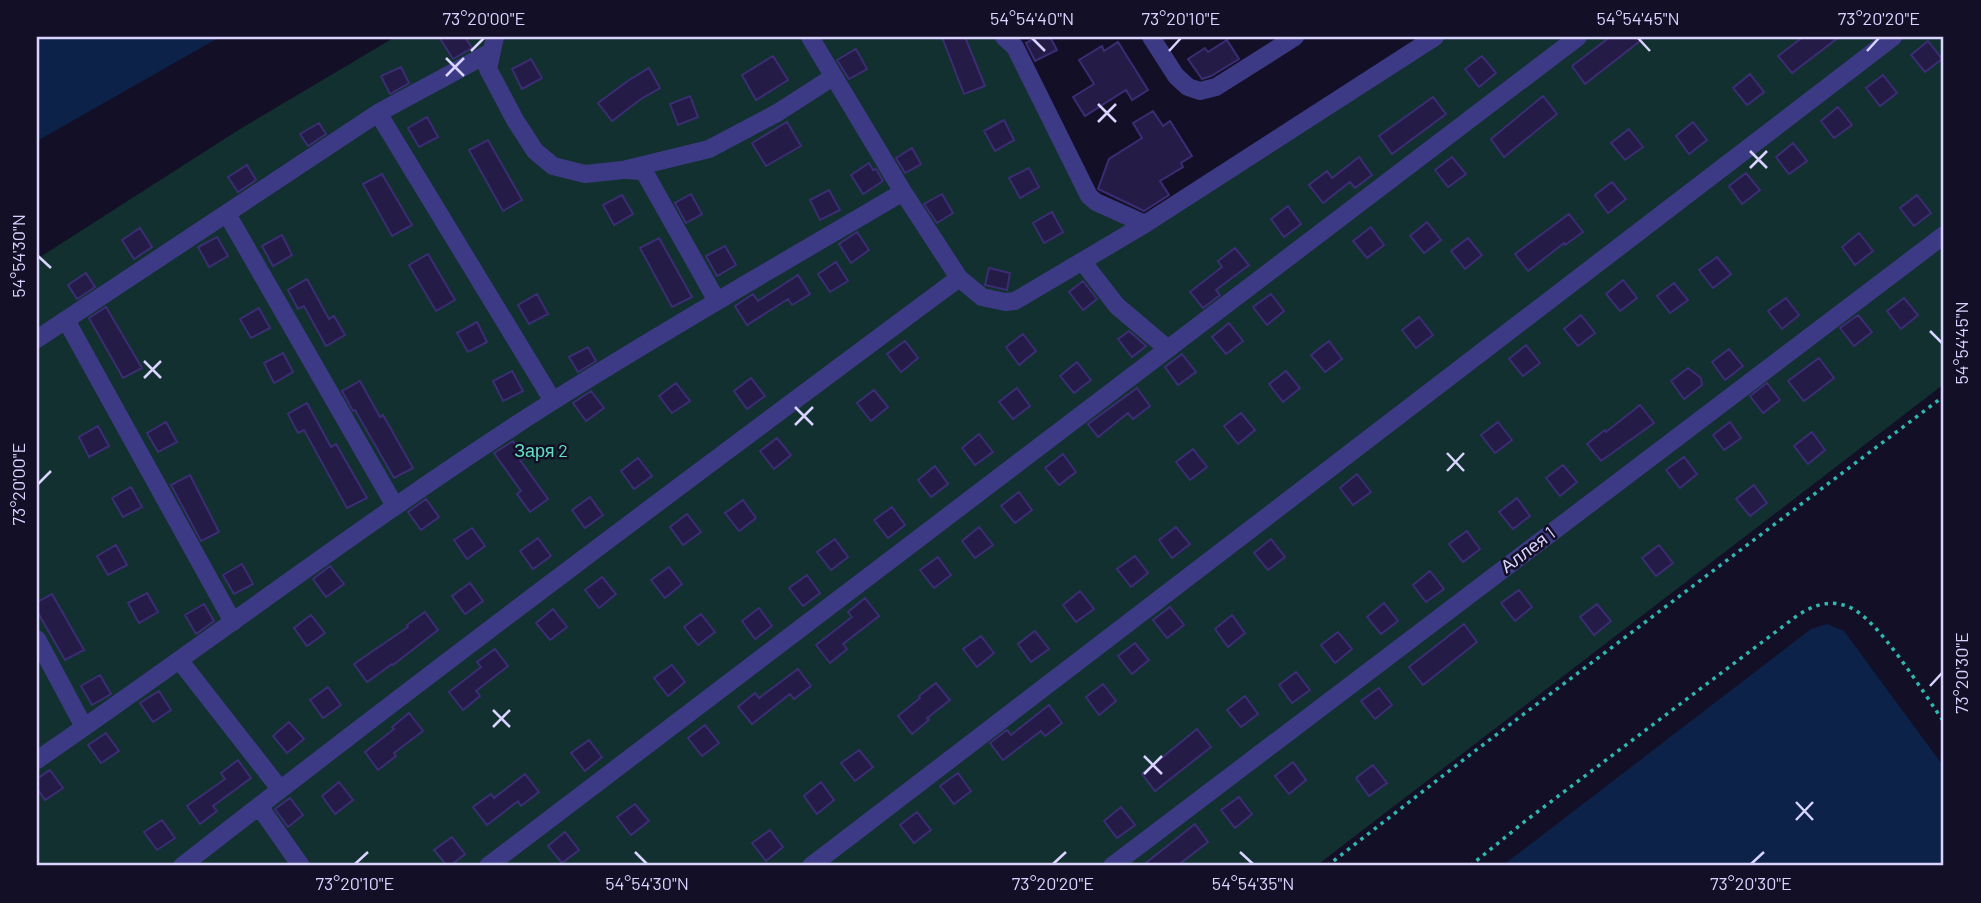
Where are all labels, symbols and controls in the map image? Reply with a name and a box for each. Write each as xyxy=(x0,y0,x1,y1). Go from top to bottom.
text: 73°20'00"E xyxy=(443,7,525,29)
text: 54°54'40"N xyxy=(990,7,1074,29)
text: 73°20'10"E xyxy=(1142,7,1220,29)
text: 54°54'45"N xyxy=(1596,7,1680,29)
text: 73°20'20"E xyxy=(1838,7,1920,29)
text: 54°54'30"N xyxy=(7,214,29,298)
text: 54°54'45"N xyxy=(1950,301,1972,385)
park label: Заря 2 xyxy=(514,439,568,461)
text: 73°20'00"E xyxy=(7,443,29,525)
street label: Аллея 1 xyxy=(1496,522,1559,577)
text: 73°20'30"E xyxy=(1950,632,1972,714)
text: 73°20'10"E xyxy=(316,872,394,894)
text: 54°54'30"N xyxy=(605,872,689,894)
text: 73°20'20"E xyxy=(1012,872,1094,894)
text: 54°54'35"N xyxy=(1212,872,1294,894)
text: 73°20'30"E xyxy=(1710,872,1792,894)

